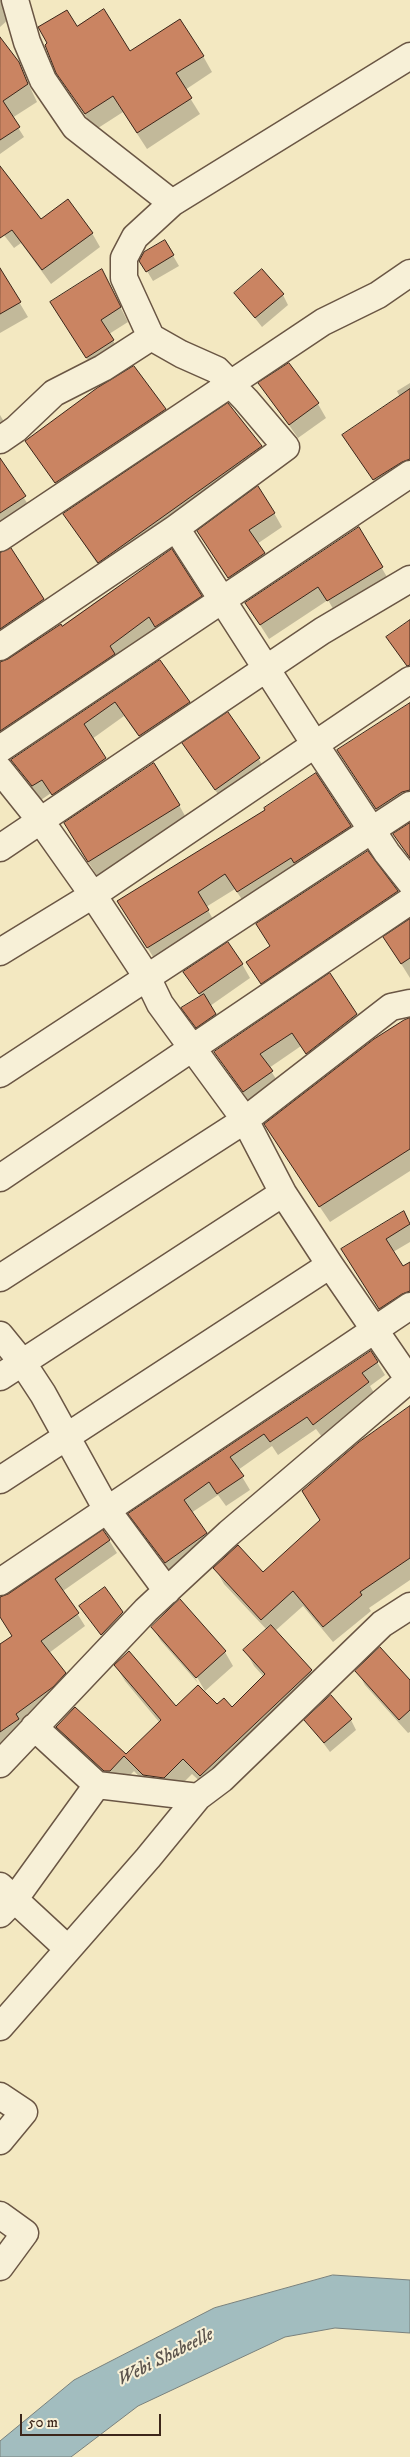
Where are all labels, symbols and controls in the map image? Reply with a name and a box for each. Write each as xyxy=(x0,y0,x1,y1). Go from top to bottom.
water label: Webi Shabeelle xyxy=(114,2324,218,2392)
scale bar xyxy=(22,2404,164,2436)
text: 50 m xyxy=(28,2413,58,2432)

